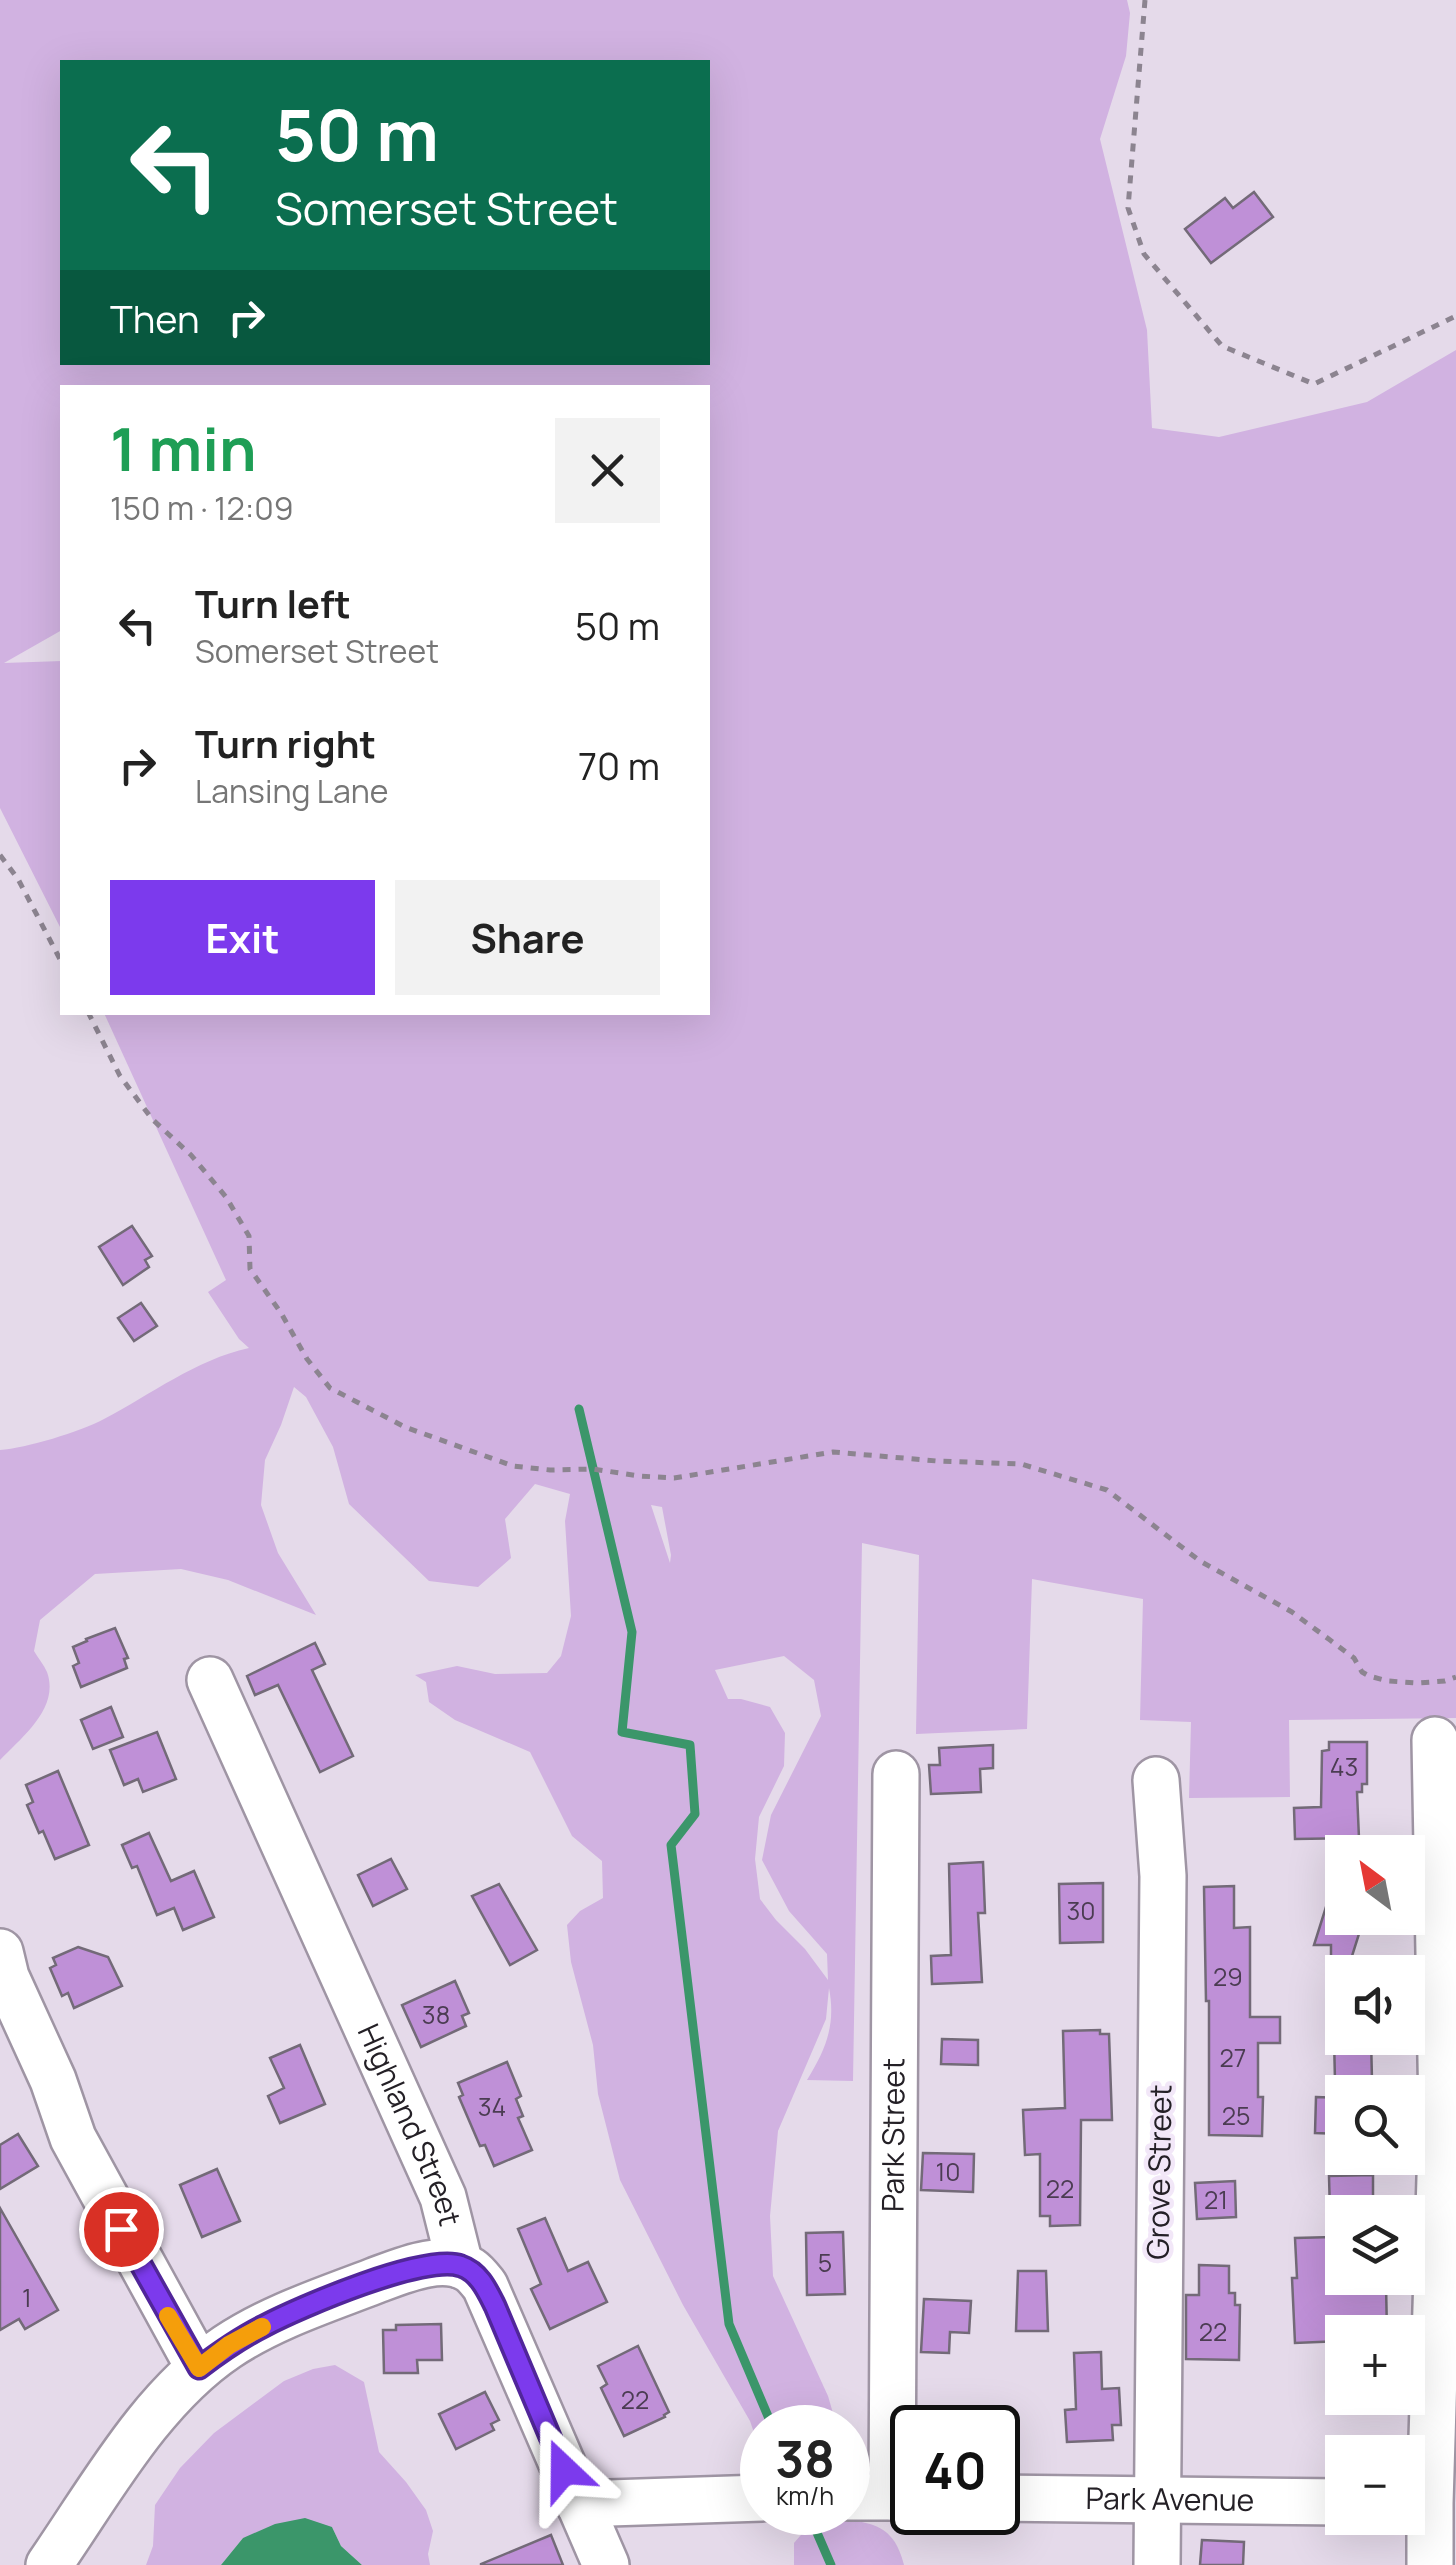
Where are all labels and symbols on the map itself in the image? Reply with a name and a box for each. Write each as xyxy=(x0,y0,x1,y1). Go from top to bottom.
house number: 43 xyxy=(1330,1749,1358,1784)
north arrow xyxy=(1325,1835,1425,1935)
house number: 30 xyxy=(1066,1893,1096,1928)
house number: 29 xyxy=(1213,1959,1243,1994)
house number: 38 xyxy=(422,1997,450,2032)
street label: Highland Street xyxy=(349,2017,471,2230)
house number: 27 xyxy=(1220,2040,1246,2075)
street label: Park Street xyxy=(872,2058,913,2212)
street label: Grove Street xyxy=(1136,2084,1181,2260)
house number: 34 xyxy=(478,2089,506,2124)
house number: 25 xyxy=(1222,2098,1250,2133)
house number: 10 xyxy=(935,2154,961,2189)
house number: 22 xyxy=(1046,2171,1074,2206)
house number: 21 xyxy=(1204,2182,1228,2217)
pin xyxy=(79,2187,164,2272)
house number: 5 xyxy=(818,2245,832,2280)
house number: 1 xyxy=(22,2280,32,2315)
house number: 22 xyxy=(1199,2314,1227,2349)
house number: 22 xyxy=(621,2382,649,2417)
speed limit sign: 40 xyxy=(890,2405,1020,2535)
position arrow xyxy=(512,2418,616,2522)
street label: Park Avenue xyxy=(1085,2477,1255,2520)

